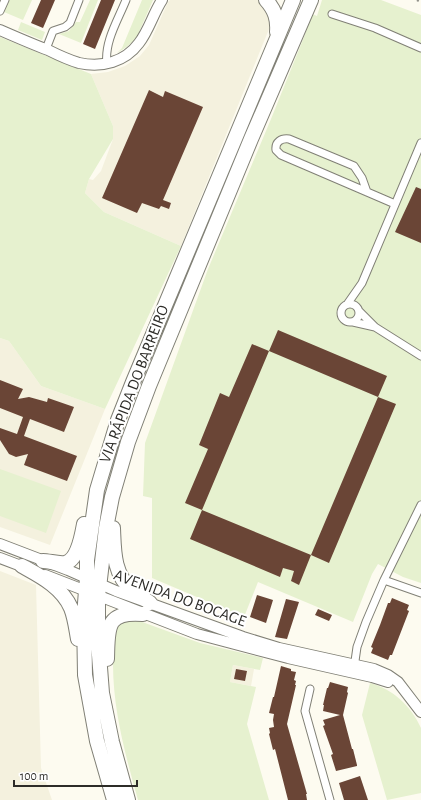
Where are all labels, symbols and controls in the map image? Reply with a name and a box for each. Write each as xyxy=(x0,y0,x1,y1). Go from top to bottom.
street label: VIA RÁPIDA DO BARREIRO xyxy=(95,302,171,465)
street label: AVENIDA DO BOCAGE xyxy=(112,567,248,629)
scale bar xyxy=(14,762,137,788)
text: 100 m xyxy=(20,770,48,782)

